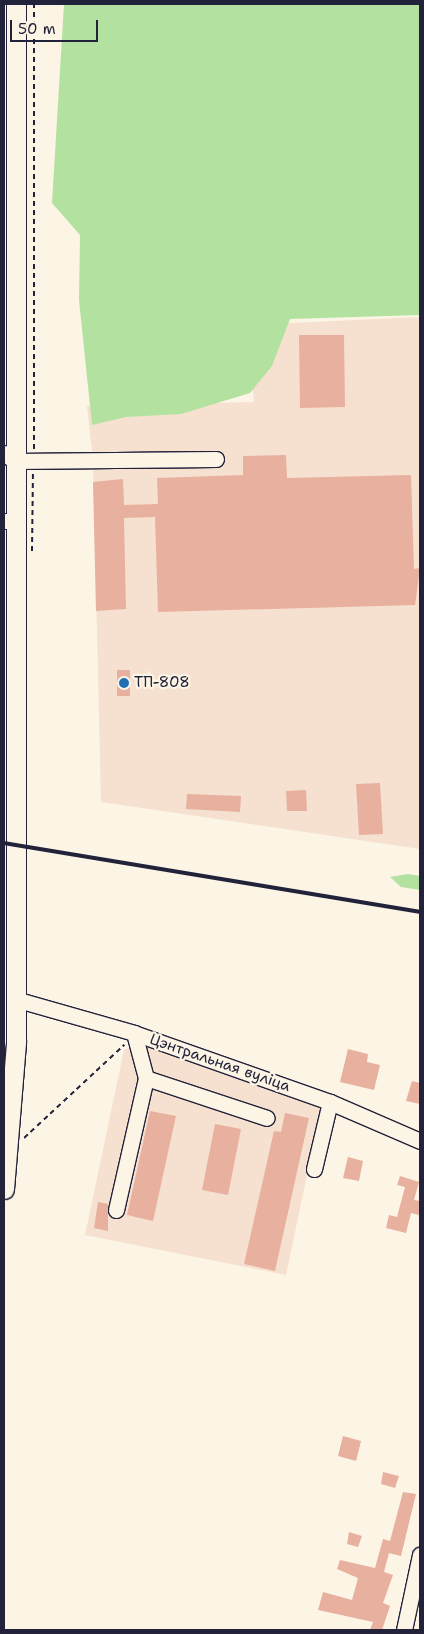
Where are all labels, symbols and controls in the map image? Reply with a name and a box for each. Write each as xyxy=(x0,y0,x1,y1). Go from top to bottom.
scale bar xyxy=(12,10,100,42)
text: 50 m xyxy=(18,19,56,39)
place label: ТП-808 xyxy=(134,674,190,692)
marker: ТП-808 xyxy=(118,677,130,689)
street label: Цэнтральная вуліца xyxy=(147,1030,293,1096)

